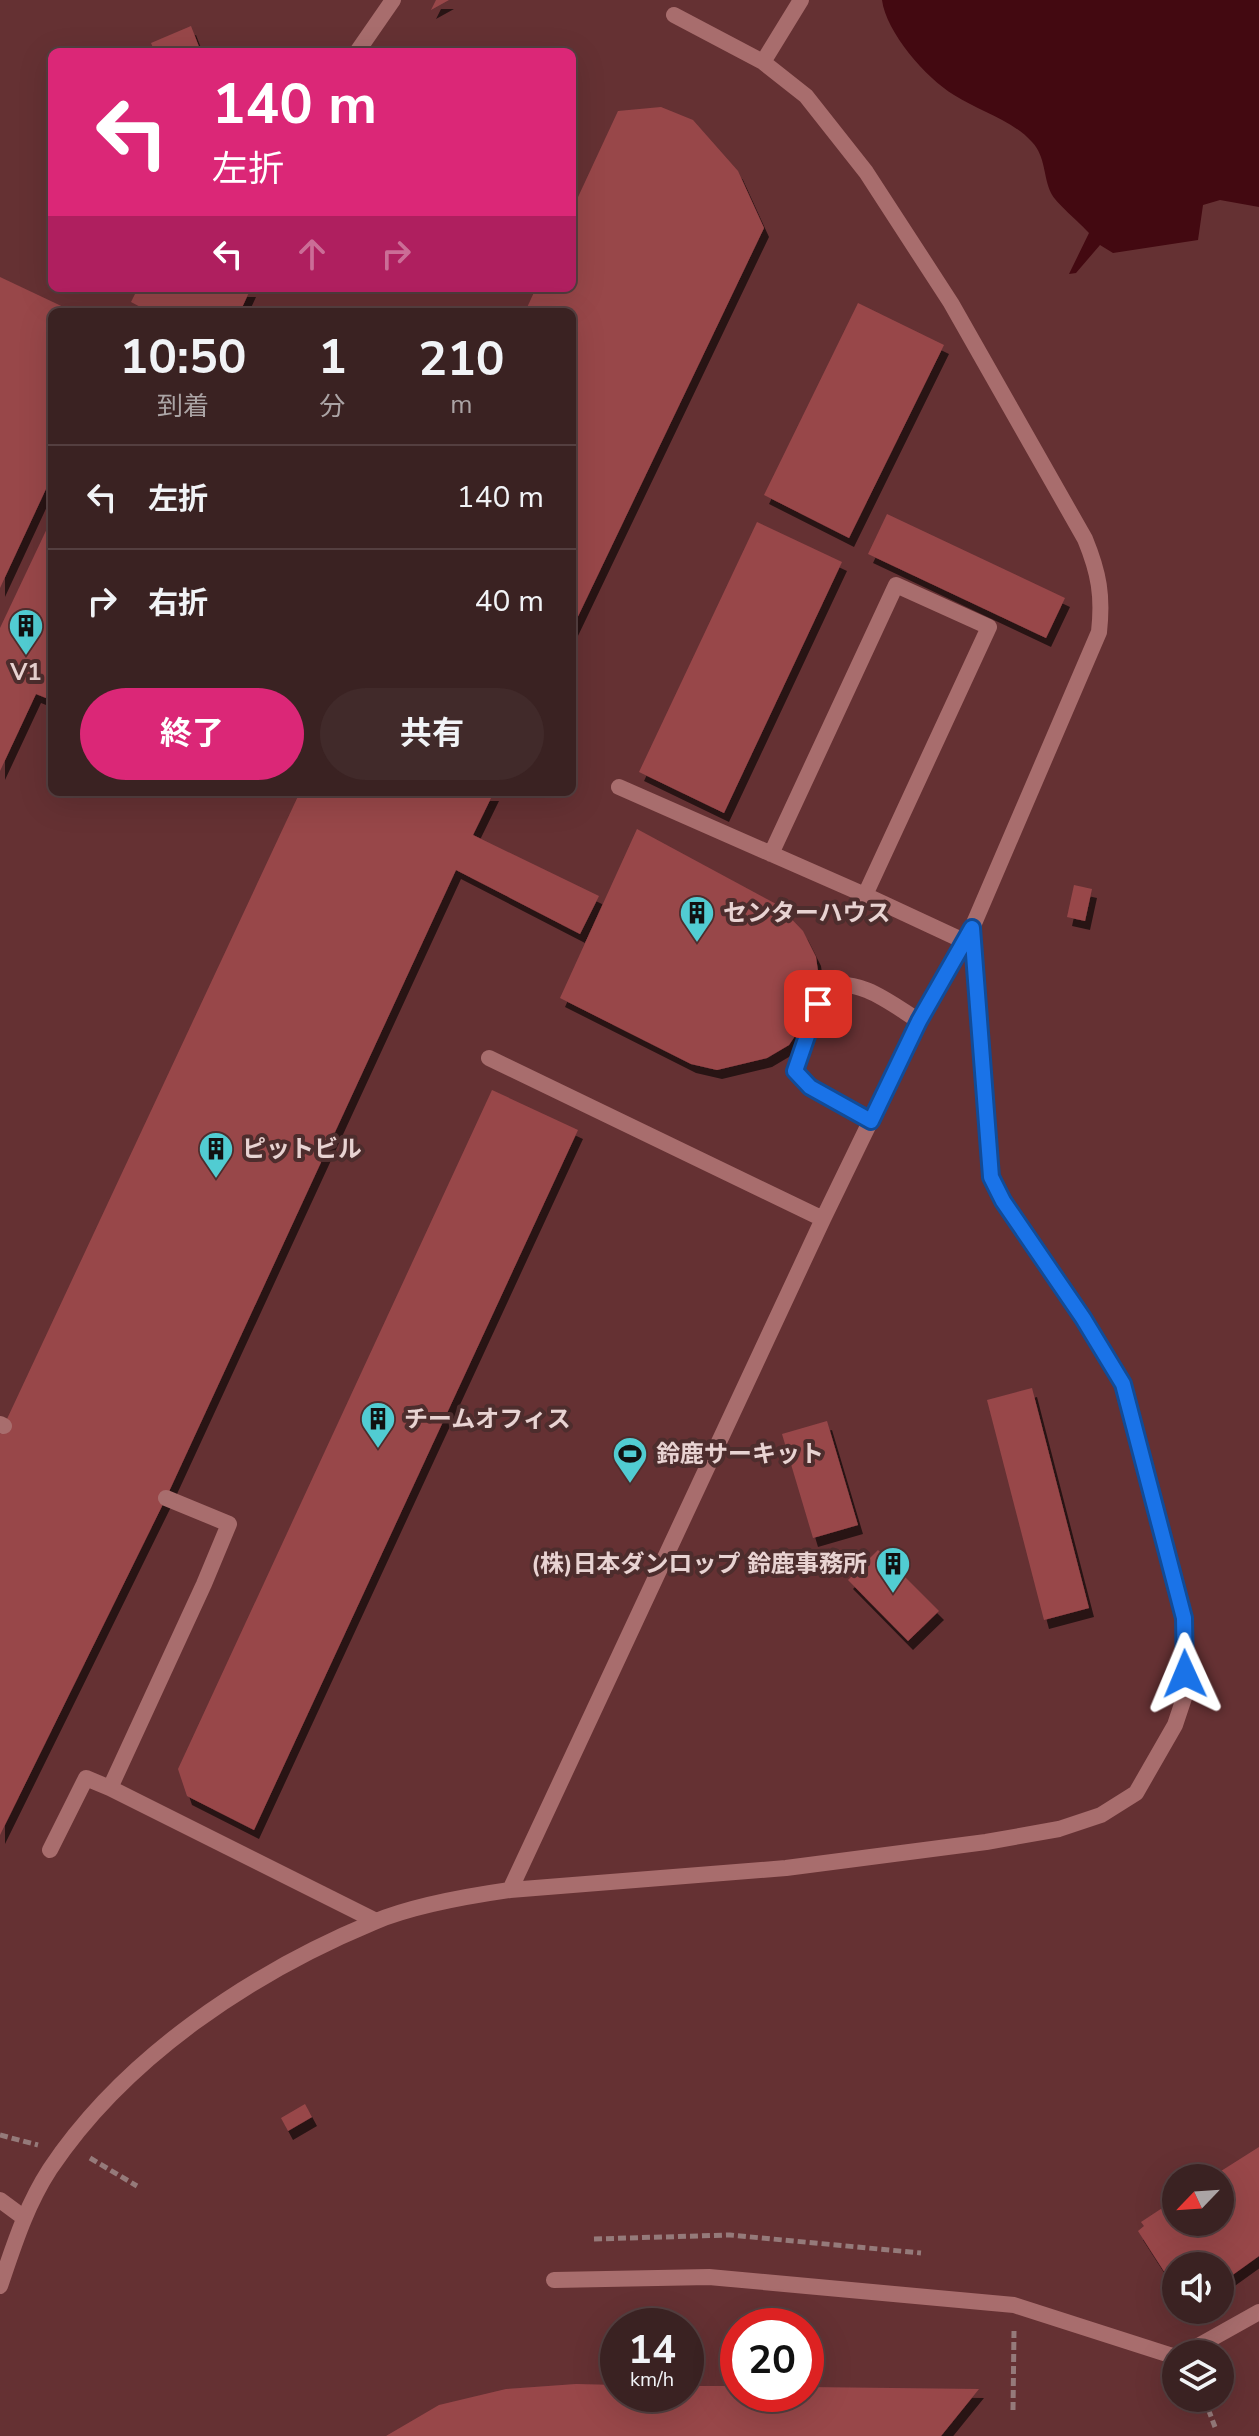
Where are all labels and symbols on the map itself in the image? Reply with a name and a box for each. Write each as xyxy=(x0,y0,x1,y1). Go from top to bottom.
building icon: V1 xyxy=(7,607,45,657)
place label: V1 xyxy=(9,656,42,688)
building icon: センターハウス xyxy=(678,894,716,944)
place label: センターハウス xyxy=(723,897,891,929)
pin xyxy=(784,970,852,1038)
building icon: ピットビル xyxy=(197,1130,235,1180)
place label: ピットビル xyxy=(242,1133,362,1165)
building icon: チームオフィス xyxy=(359,1400,397,1450)
place label: チームオフィス xyxy=(404,1403,571,1435)
sports icon: 鈴鹿サーキット xyxy=(611,1435,649,1485)
place label: 鈴鹿サーキット xyxy=(656,1438,824,1470)
building icon: (株)日本ダンロップ 鈴鹿事務所 xyxy=(874,1545,912,1595)
place label: (株)日本ダンロップ 鈴鹿事務所 xyxy=(531,1548,867,1580)
position arrow xyxy=(1143,1632,1227,1716)
north arrow xyxy=(1162,2164,1234,2236)
speed limit sign: 20 xyxy=(720,2308,824,2412)

